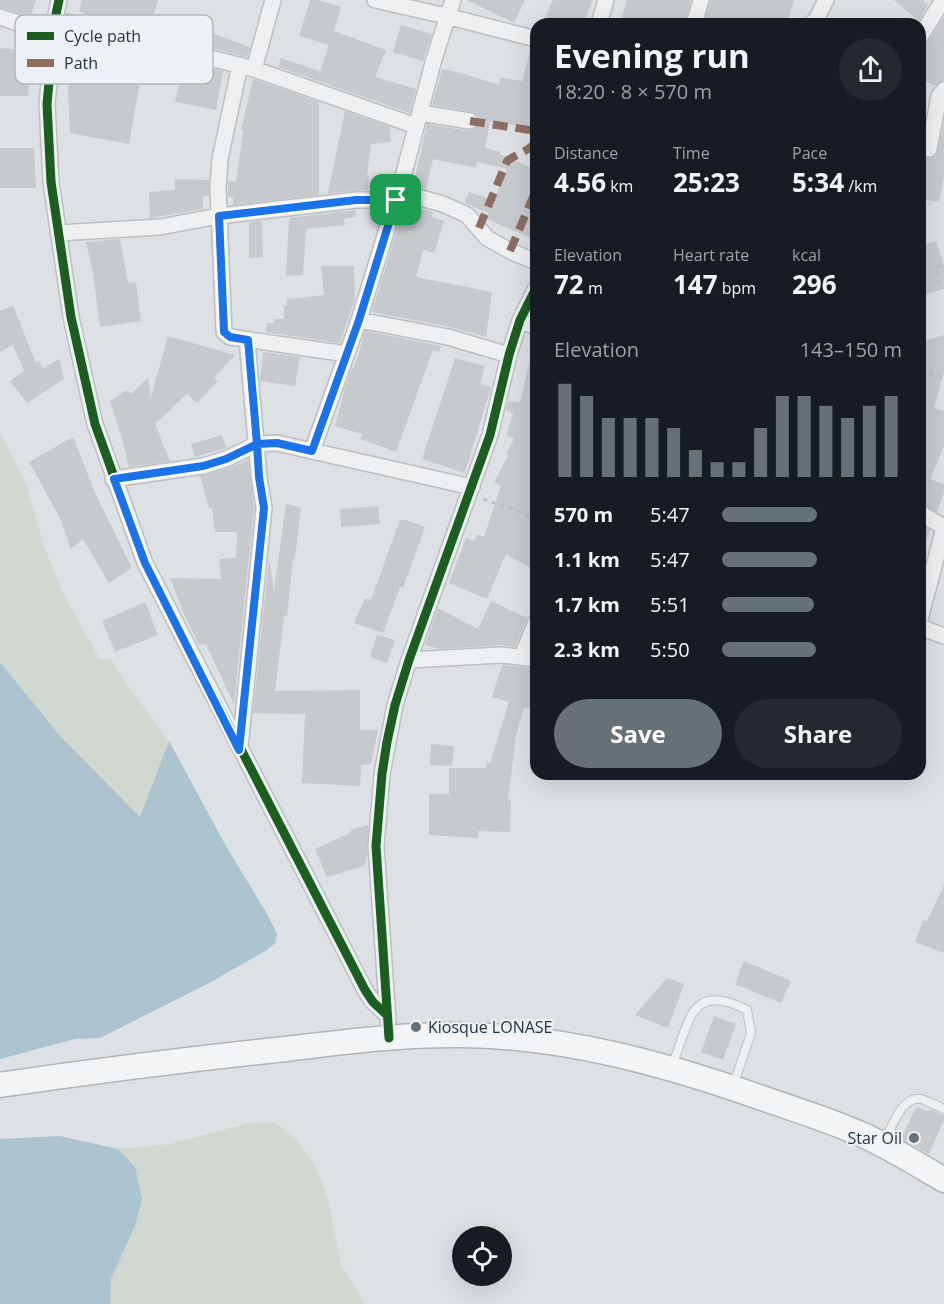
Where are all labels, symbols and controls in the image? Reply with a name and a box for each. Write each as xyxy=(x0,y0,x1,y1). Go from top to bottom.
legend xyxy=(15,15,213,84)
text: Cycle path xyxy=(64,25,141,47)
text: Evening run xyxy=(554,33,750,78)
button: share xyxy=(839,38,902,101)
text: Path xyxy=(64,52,98,74)
text: 18:20 · 8 × 570 m xyxy=(554,78,712,105)
text: Distance xyxy=(554,142,618,164)
text: Time xyxy=(673,142,710,164)
text: Pace xyxy=(792,142,827,164)
text: 4.56 xyxy=(554,164,606,200)
text: 25:23 xyxy=(673,164,740,200)
text: 5:34 xyxy=(792,164,844,200)
pin xyxy=(370,174,421,225)
text: km xyxy=(606,175,633,197)
text: /km xyxy=(844,175,877,197)
icon: arrive xyxy=(379,183,412,216)
text: Elevation xyxy=(554,244,622,266)
text: Heart rate xyxy=(673,244,749,266)
text: kcal xyxy=(792,244,821,266)
text: 72 xyxy=(554,266,584,302)
text: 147 xyxy=(673,266,718,302)
text: 296 xyxy=(792,266,837,302)
text: m xyxy=(584,277,603,299)
text: bpm xyxy=(718,277,756,299)
text: Elevation xyxy=(554,336,639,363)
text: 143–150 m xyxy=(800,336,902,363)
text: 570 m xyxy=(554,501,613,528)
text: 5:47 xyxy=(650,501,690,528)
text: 1.1 km xyxy=(554,546,620,573)
text: 5:47 xyxy=(650,546,690,573)
text: 1.7 km xyxy=(554,591,620,618)
text: 5:51 xyxy=(650,591,690,618)
text: 2.3 km xyxy=(554,636,620,663)
text: 5:50 xyxy=(650,636,690,663)
button: Save xyxy=(554,699,722,768)
button: Share xyxy=(734,699,902,768)
place label: Kiosque LONASE xyxy=(428,1016,552,1038)
marker: Kiosque LONASE xyxy=(409,1020,423,1034)
place label: Star Oil xyxy=(847,1127,902,1149)
marker: Star Oil xyxy=(907,1131,921,1145)
map controls xyxy=(452,1226,512,1286)
button: locate xyxy=(452,1226,512,1286)

